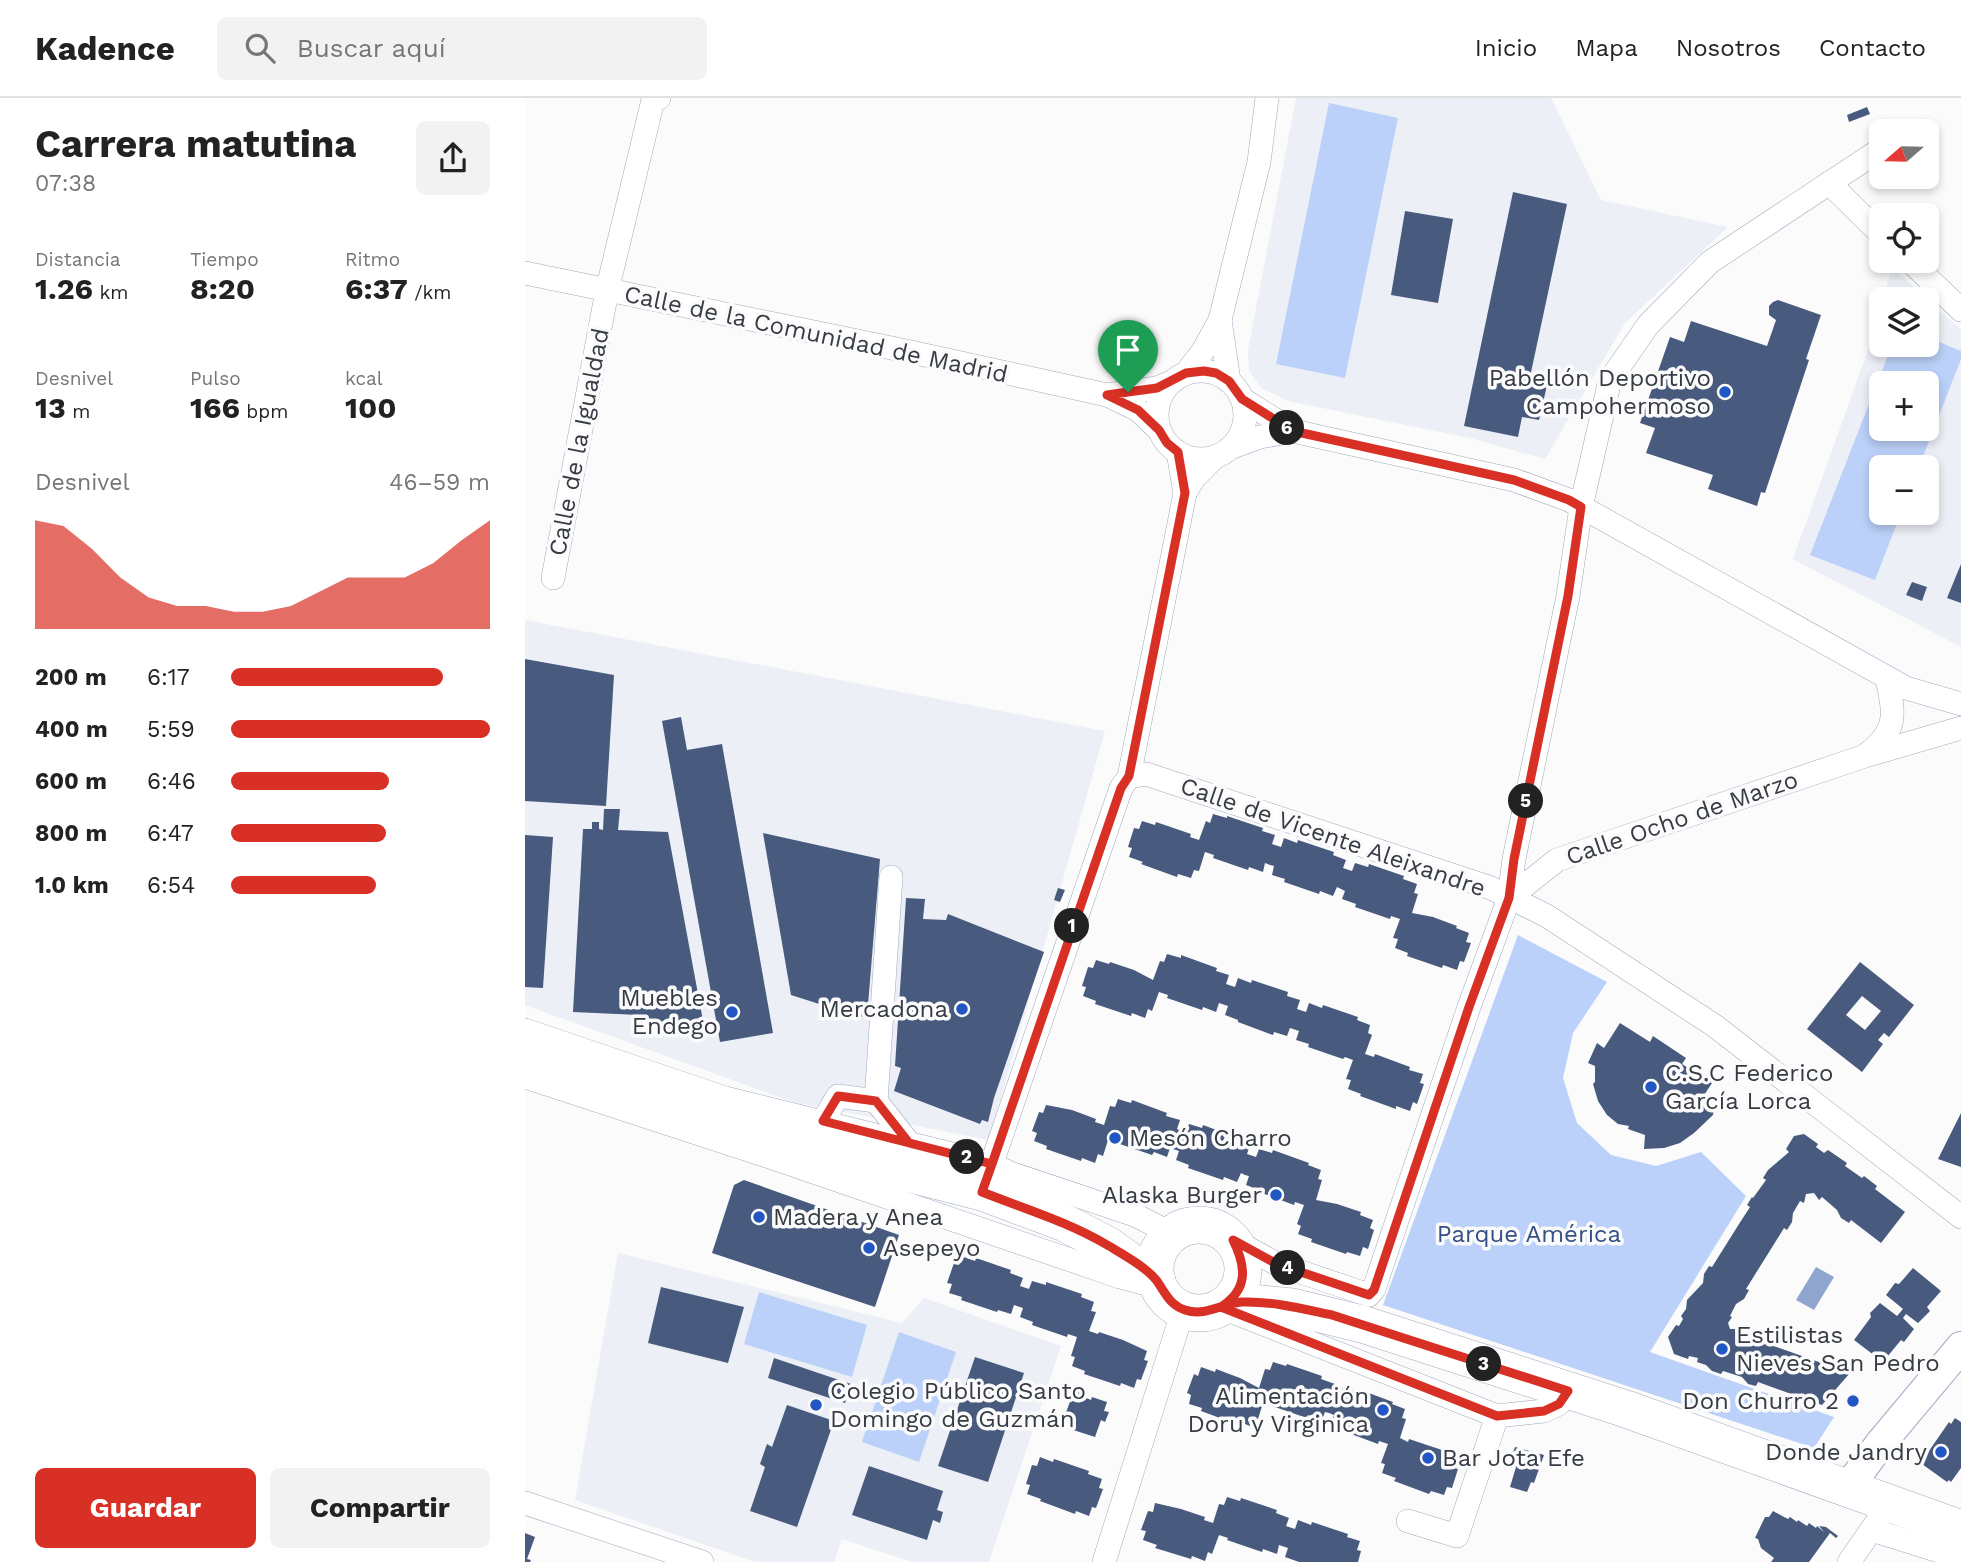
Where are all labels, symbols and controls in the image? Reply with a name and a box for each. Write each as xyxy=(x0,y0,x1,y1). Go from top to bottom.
search box xyxy=(217,17,707,80)
text: Kadence xyxy=(35,29,175,68)
icon: search xyxy=(241,29,279,67)
text: Buscar aquí xyxy=(297,33,446,63)
text: Inicio xyxy=(1475,34,1537,62)
text: Mapa xyxy=(1575,34,1638,62)
text: Nosotros xyxy=(1676,34,1781,62)
text: Contacto xyxy=(1819,34,1926,62)
north arrow xyxy=(1869,119,1939,189)
map controls xyxy=(1869,119,1939,525)
button: share xyxy=(416,121,490,195)
text: Carrera matutina xyxy=(35,122,356,166)
text: 07:38 xyxy=(35,170,96,197)
button: locate xyxy=(1869,203,1939,273)
text: Distancia xyxy=(35,248,121,271)
text: Tiempo xyxy=(190,248,259,271)
text: Ritmo xyxy=(345,248,400,271)
text: 1.26 xyxy=(35,271,93,306)
text: 8:20 xyxy=(190,271,255,306)
text: 6:37 xyxy=(345,271,408,306)
street label: Calle de la Comunidad de Madrid xyxy=(622,280,1010,388)
text: km xyxy=(93,281,128,304)
text: /km xyxy=(408,281,451,304)
button: layers xyxy=(1869,287,1939,357)
pin xyxy=(1098,320,1158,392)
street label: Calle de la Igualdad xyxy=(543,326,615,558)
icon: arrive xyxy=(1109,331,1147,369)
place label: Pabellón Deportivo Campohermoso xyxy=(1489,364,1711,420)
text: Desnivel xyxy=(35,367,113,390)
text: Pulso xyxy=(190,367,241,390)
text: kcal xyxy=(345,367,383,390)
button: + xyxy=(1869,371,1939,441)
marker: Pabellón Deportivo Campohermoso xyxy=(1717,384,1733,400)
text: 13 xyxy=(35,390,66,425)
text: 166 xyxy=(190,390,240,425)
text: 100 xyxy=(345,390,397,425)
text: m xyxy=(66,400,90,423)
text: bpm xyxy=(240,400,288,423)
pin: 6 xyxy=(1269,410,1305,446)
text: 6 xyxy=(1281,416,1292,439)
button: − xyxy=(1869,455,1939,525)
text: Desnivel xyxy=(35,469,130,496)
text: 46–59 m xyxy=(389,469,490,496)
text: 200 m xyxy=(35,664,107,691)
text: 6:17 xyxy=(147,664,190,691)
text: 400 m xyxy=(35,716,108,743)
text: 5:59 xyxy=(147,716,195,743)
street label: Calle Ocho de Marzo xyxy=(1562,765,1802,871)
text: 600 m xyxy=(35,768,107,795)
text: 6:46 xyxy=(147,768,196,795)
street label: Calle de Vicente Aleixandre xyxy=(1177,772,1489,902)
pin: 5 xyxy=(1509,784,1543,818)
text: 5 xyxy=(1520,789,1531,812)
text: 800 m xyxy=(35,820,107,847)
text: 6:47 xyxy=(147,820,194,847)
text: 1.0 km xyxy=(35,872,109,899)
text: 6:54 xyxy=(147,872,195,899)
pin: 1 xyxy=(1055,908,1089,944)
text: 1 xyxy=(1067,914,1076,937)
place label: Muebles Endego xyxy=(620,984,718,1040)
place label: Mercadona xyxy=(820,995,948,1023)
marker: Mercadona xyxy=(954,1001,970,1017)
marker: Muebles Endego xyxy=(724,1004,740,1020)
place label: C.S.C Federico García Lorca xyxy=(1665,1059,1833,1115)
marker: C.S.C Federico García Lorca xyxy=(1643,1079,1659,1095)
place label: Mesón Charro xyxy=(1129,1124,1292,1152)
marker: Mesón Charro xyxy=(1107,1130,1123,1146)
pin: 2 xyxy=(949,1140,985,1174)
text: 2 xyxy=(961,1145,972,1168)
place label: Alaska Burger xyxy=(1102,1181,1262,1209)
marker: Alaska Burger xyxy=(1268,1187,1284,1203)
place label: Madera y Anea xyxy=(773,1203,943,1231)
marker: Madera y Anea xyxy=(751,1209,767,1225)
park label: Parque América xyxy=(1437,1220,1621,1248)
place label: Asepeyo xyxy=(883,1234,980,1262)
marker: Asepeyo xyxy=(861,1240,877,1256)
pin: 4 xyxy=(1271,1250,1305,1286)
text: 4 xyxy=(1281,1256,1294,1279)
place label: Estilistas Nieves San Pedro xyxy=(1736,1321,1940,1377)
marker: Estilistas Nieves San Pedro xyxy=(1714,1341,1730,1357)
pin: 3 xyxy=(1467,1346,1501,1382)
text: 3 xyxy=(1478,1352,1489,1375)
place label: Colegio Público Santo Domingo de Guzmán xyxy=(830,1377,1086,1433)
place label: Alimentación Doru y Virginica xyxy=(1187,1382,1369,1438)
place label: Don Churro 2 xyxy=(1682,1387,1839,1415)
marker: Don Churro 2 xyxy=(1845,1393,1861,1409)
marker: Colegio Público Santo Domingo de Guzmán xyxy=(808,1397,824,1413)
marker: Alimentación Doru y Virginica xyxy=(1375,1402,1391,1418)
place label: Donde Jandry xyxy=(1765,1438,1928,1466)
place label: Bar Jota Efe xyxy=(1442,1444,1585,1472)
marker: Donde Jandry xyxy=(1933,1444,1949,1460)
marker: Bar Jota Efe xyxy=(1420,1450,1436,1466)
button: Guardar xyxy=(35,1468,256,1548)
button: Compartir xyxy=(270,1468,490,1548)

